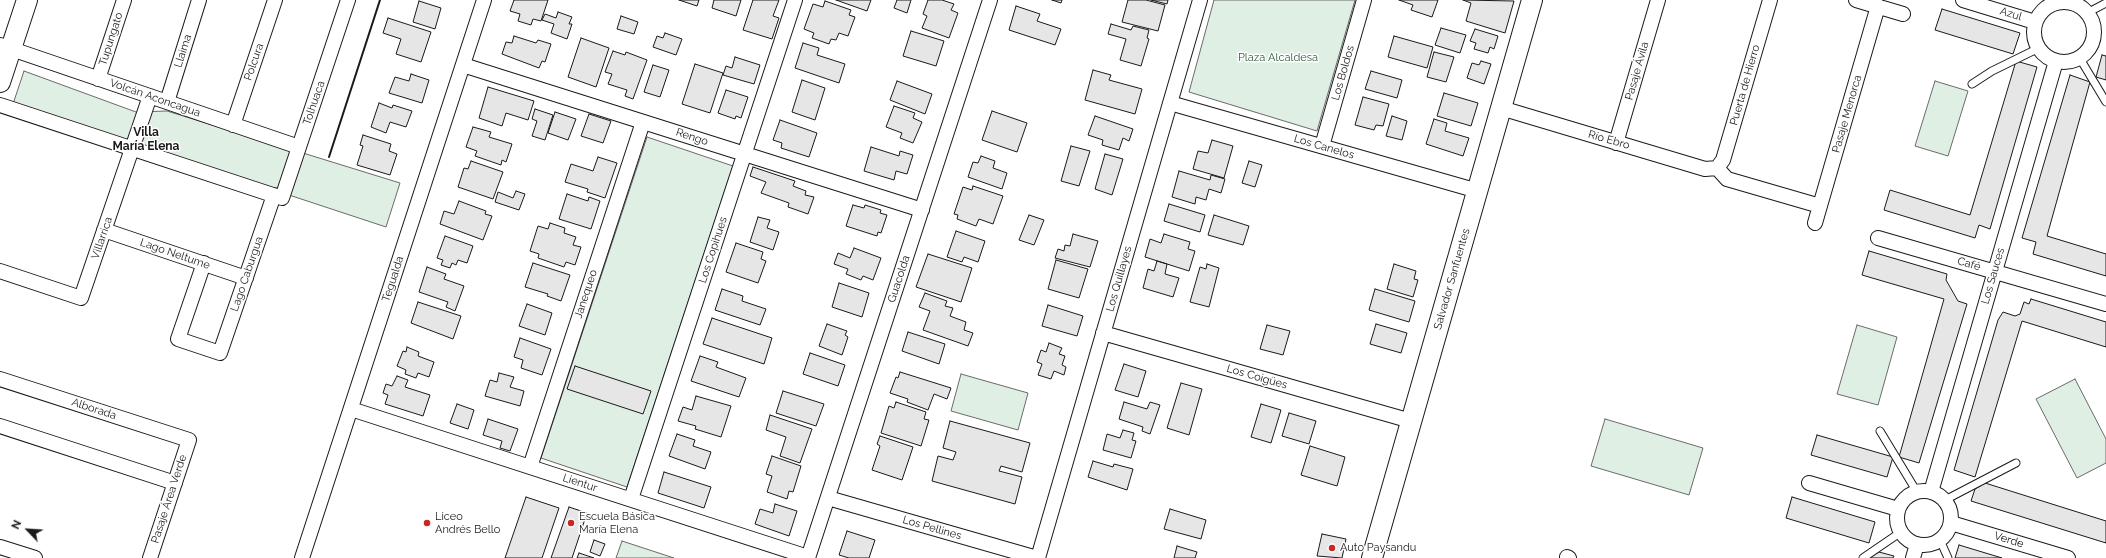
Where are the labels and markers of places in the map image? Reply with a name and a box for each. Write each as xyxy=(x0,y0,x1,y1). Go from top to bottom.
place label: Liceo Andrés Bello xyxy=(435,510,500,536)
place label: Escuela Básica María Elena xyxy=(579,510,655,536)
marker: Liceo Andrés Bello xyxy=(422,518,432,528)
marker: Escuela Básica María Elena xyxy=(566,518,576,528)
place label: Auto Paysandu xyxy=(1340,541,1416,555)
marker: Auto Paysandu xyxy=(1327,543,1337,553)

